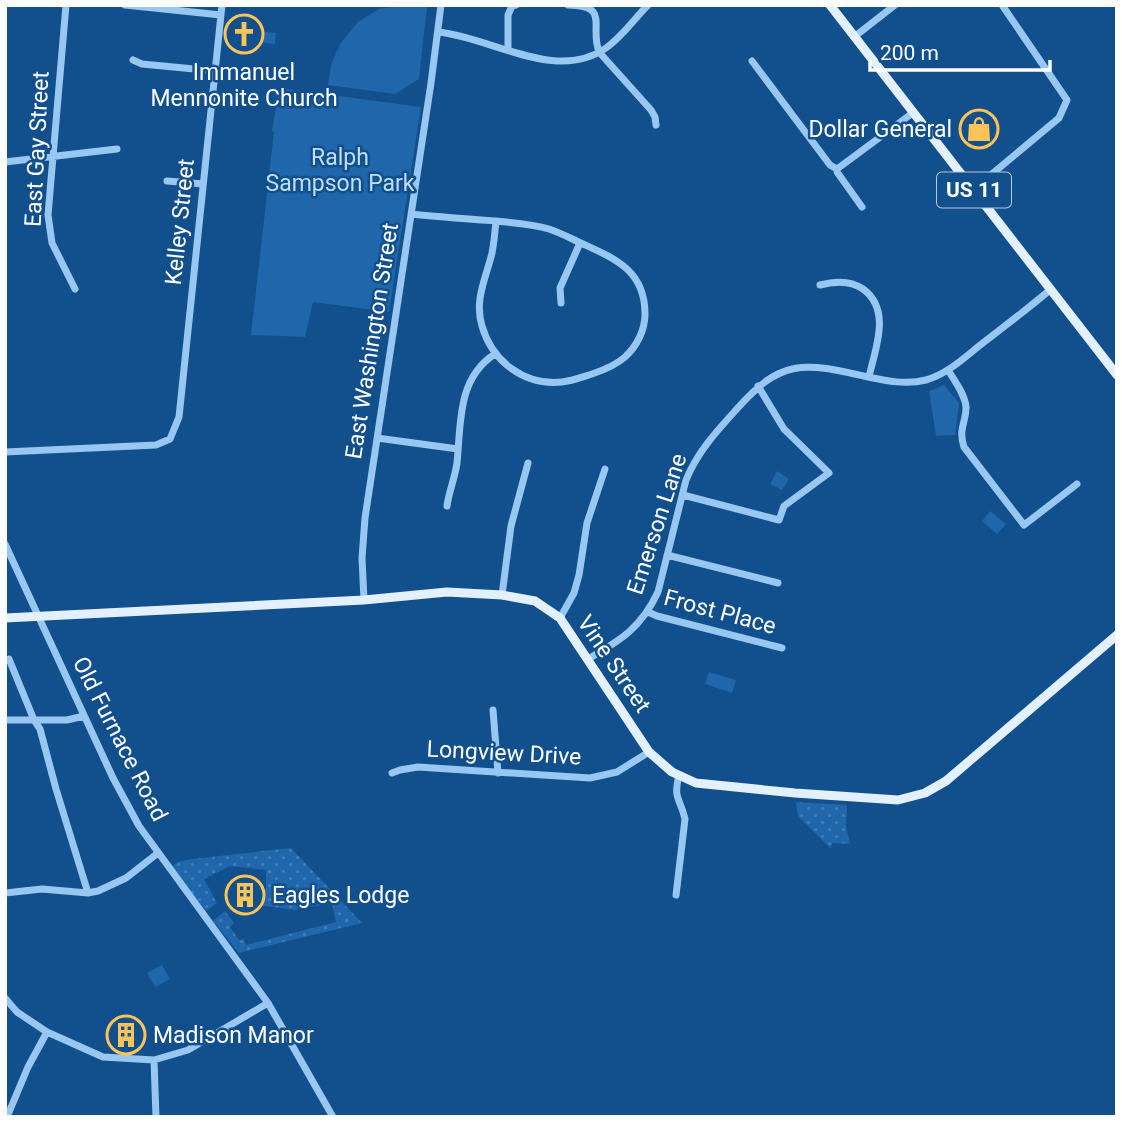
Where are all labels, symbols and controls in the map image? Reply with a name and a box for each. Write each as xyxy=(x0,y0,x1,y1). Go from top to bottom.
church icon: Immanuel Mennonite Church xyxy=(223,13,265,55)
scale bar xyxy=(870,28,1050,72)
text: 200 m xyxy=(880,41,939,65)
place label: Immanuel Mennonite Church xyxy=(150,59,338,112)
street label: East Gay Street xyxy=(19,70,55,228)
shop icon: Dollar General xyxy=(958,108,1000,150)
place label: Dollar General xyxy=(808,116,952,143)
park label: Ralph Sampson Park xyxy=(266,144,415,197)
street label: Kelley Street xyxy=(160,158,200,286)
road number: US 11 xyxy=(937,172,1011,208)
street label: East Washington Street xyxy=(340,221,404,461)
street label: Emerson Lane xyxy=(622,450,692,598)
street label: Frost Place xyxy=(661,584,779,640)
street label: Vine Street xyxy=(572,610,656,718)
street label: Old Furnace Road xyxy=(67,652,173,826)
street label: Longview Drive xyxy=(426,735,582,771)
building icon: Eagles Lodge xyxy=(224,874,266,916)
place label: Eagles Lodge xyxy=(272,882,409,909)
building icon: Madison Manor xyxy=(105,1014,147,1056)
place label: Madison Manor xyxy=(153,1022,314,1049)

